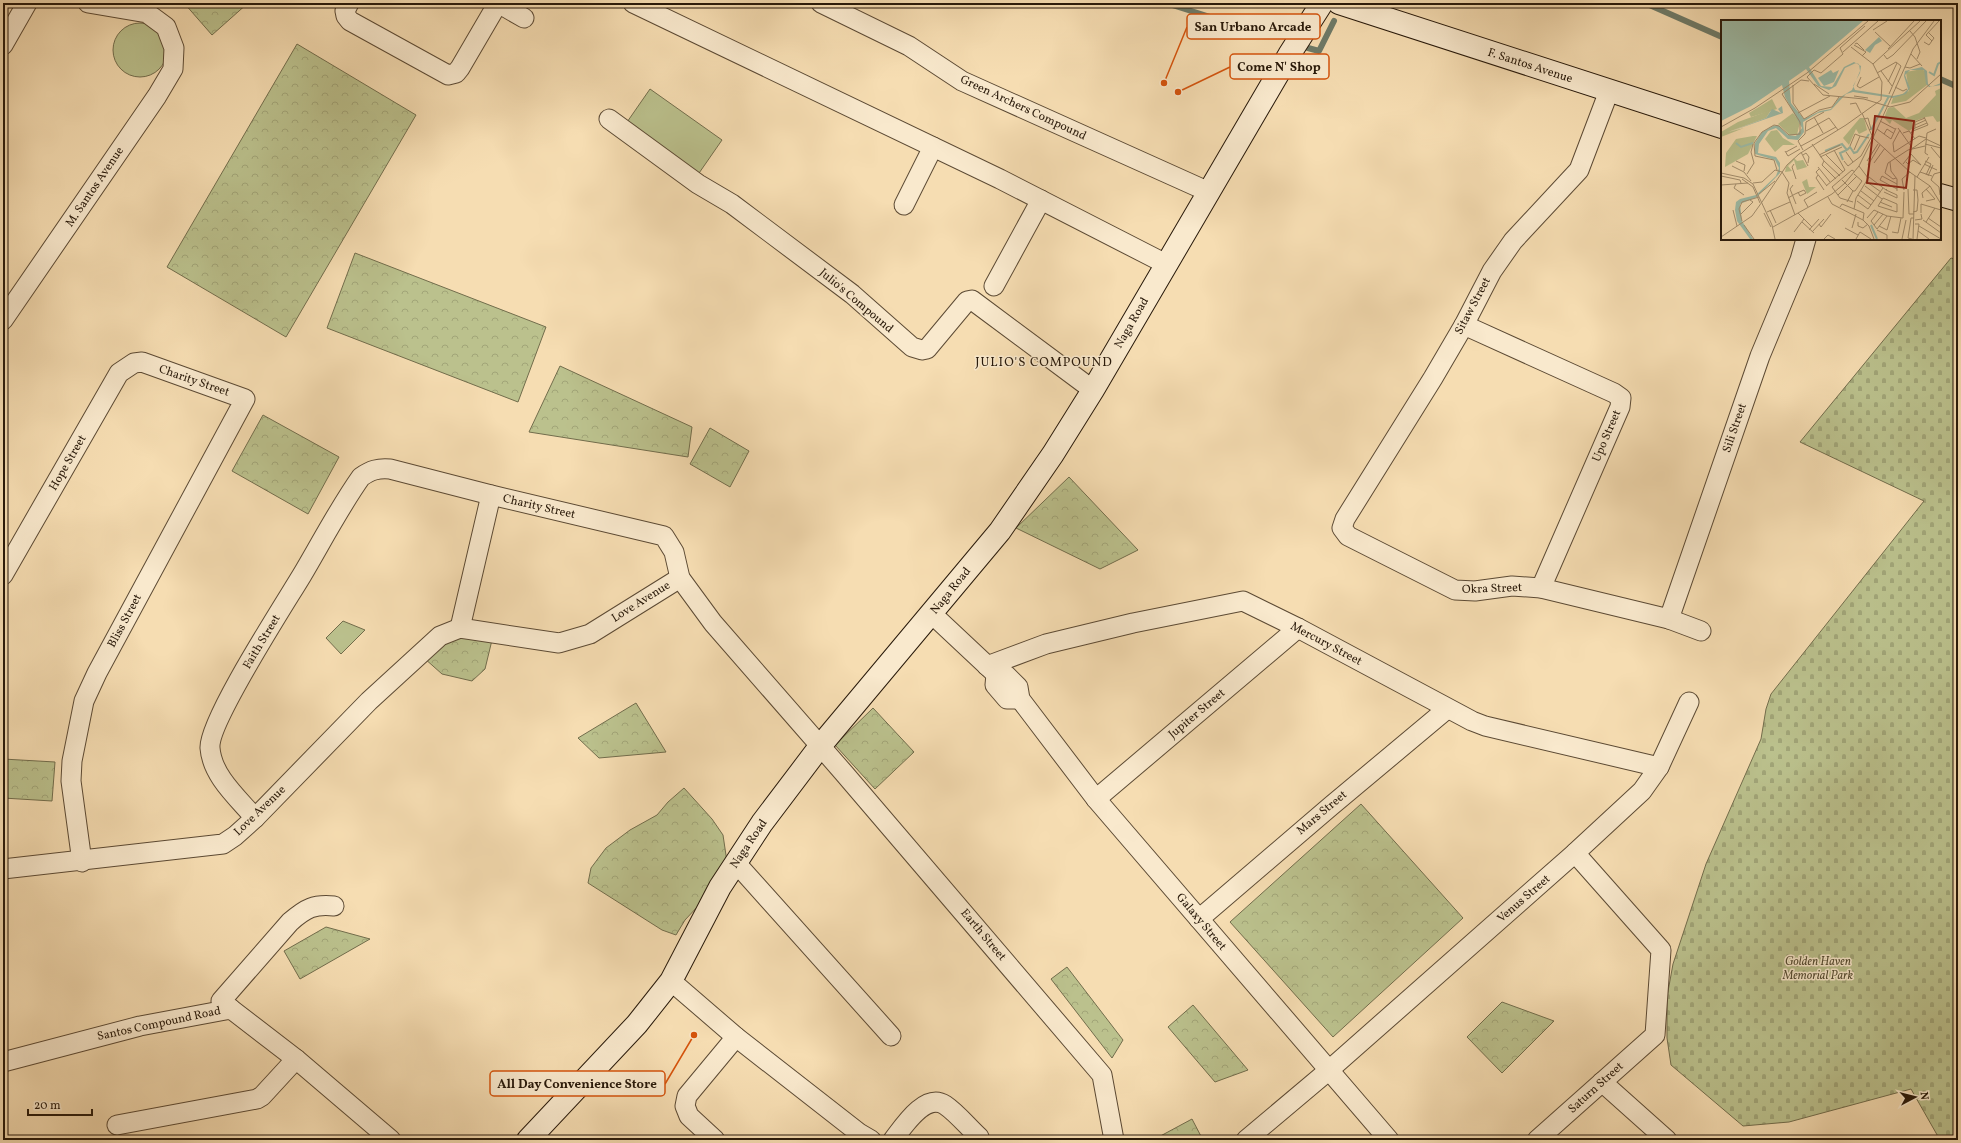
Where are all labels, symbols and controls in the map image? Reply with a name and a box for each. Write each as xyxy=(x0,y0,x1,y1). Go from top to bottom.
callout: San Urbano Arcade xyxy=(1187,14,1320,39)
text: San Urbano Arcade xyxy=(1195,19,1312,37)
inset map xyxy=(1721,20,1941,240)
street label: F. Santos Avenue xyxy=(1486,45,1575,87)
callout: Come N' Shop xyxy=(1230,54,1329,79)
text: Come N' Shop xyxy=(1237,59,1321,77)
street label: Green Archers Compound xyxy=(957,72,1089,144)
street label: M. Santos Avenue xyxy=(62,144,128,230)
street label: Julio's Compound xyxy=(815,265,897,337)
street label: Sitaw Street xyxy=(1451,274,1495,338)
street label: Naga Road xyxy=(1111,294,1153,351)
district label: JULIO'S COMPOUND xyxy=(975,354,1113,372)
street label: Charity Street xyxy=(156,361,232,401)
street label: Sili Street xyxy=(1719,401,1751,455)
street label: Upo Street xyxy=(1589,407,1625,465)
street label: Hope Street xyxy=(46,432,90,494)
street label: Charity Street xyxy=(501,491,577,523)
street label: Naga Road xyxy=(927,564,975,618)
street label: Love Avenue xyxy=(609,577,674,626)
street label: Okra Street xyxy=(1462,580,1522,598)
street label: Bliss Street xyxy=(104,591,146,651)
street label: Faith Street xyxy=(239,612,285,672)
street label: Mercury Street xyxy=(1287,618,1365,670)
street label: Jupiter Street xyxy=(1165,685,1229,743)
street label: Love Avenue xyxy=(231,782,290,840)
street label: Mars Street xyxy=(1293,787,1351,839)
street label: Naga Road xyxy=(727,816,772,872)
street label: Venus Street xyxy=(1494,871,1554,927)
street label: Galaxy Street xyxy=(1172,890,1230,954)
street label: Earth Street xyxy=(956,906,1010,964)
park label: Golden Haven Memorial Park xyxy=(1782,954,1854,984)
street label: Santos Compound Road xyxy=(96,1003,223,1045)
street label: Saturn Street xyxy=(1565,1059,1627,1117)
callout: All Day Convenience Store xyxy=(490,1071,665,1096)
text: All Day Convenience Store xyxy=(497,1076,657,1094)
north arrow xyxy=(1895,1077,1935,1117)
scale bar xyxy=(28,1091,92,1117)
text: N xyxy=(1916,1091,1931,1101)
text: 20 m xyxy=(34,1098,61,1114)

